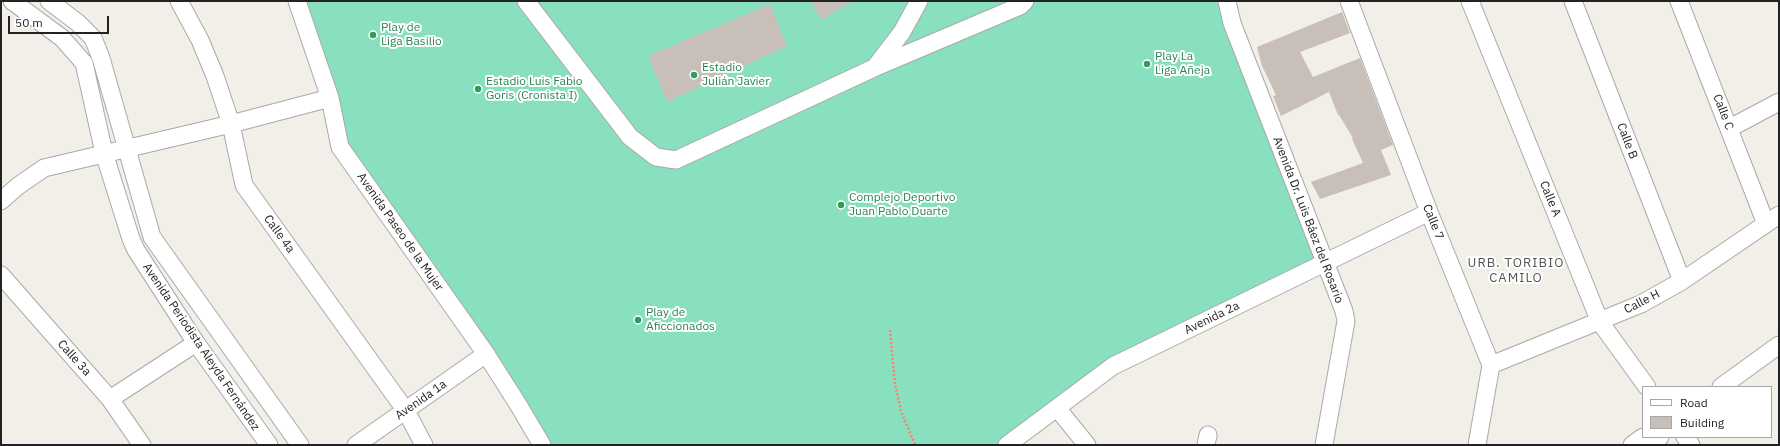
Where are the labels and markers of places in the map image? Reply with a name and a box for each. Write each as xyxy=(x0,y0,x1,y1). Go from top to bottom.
place label: Play de Liga Basilio xyxy=(381,21,442,49)
marker: Play de Liga Basilio xyxy=(368,30,378,40)
place label: Play La Liga Añeja xyxy=(1155,50,1210,78)
marker: Play La Liga Añeja xyxy=(1142,59,1152,69)
place label: Estadio Julián Javier xyxy=(702,61,770,89)
marker: Estadio Julián Javier xyxy=(689,70,699,80)
place label: Estadio Luis Fabio Goris (Cronista I) xyxy=(486,75,583,103)
marker: Estadio Luis Fabio Goris (Cronista I) xyxy=(473,84,483,94)
place label: Complejo Deportivo Juan Pablo Duarte xyxy=(849,191,956,219)
marker: Complejo Deportivo Juan Pablo Duarte xyxy=(836,200,846,210)
place label: Play de Aficcionados xyxy=(646,306,715,334)
marker: Play de Aficcionados xyxy=(633,315,643,325)

